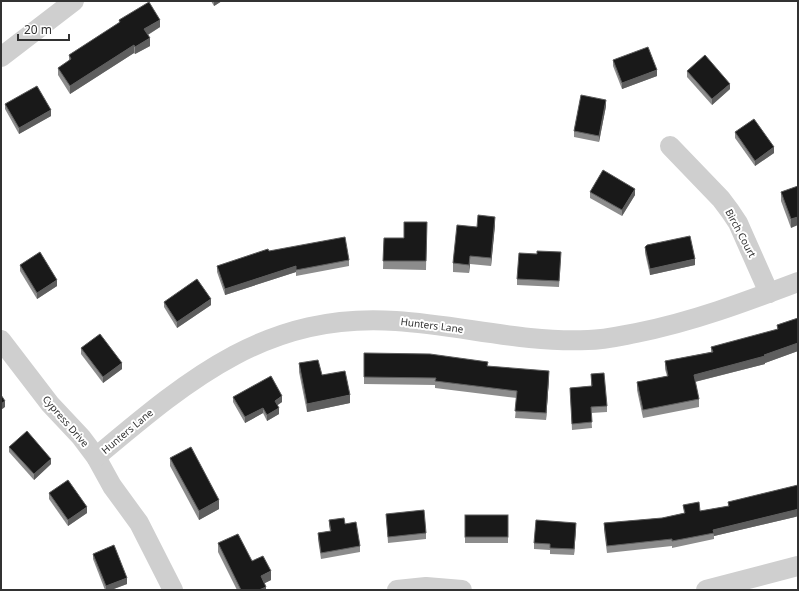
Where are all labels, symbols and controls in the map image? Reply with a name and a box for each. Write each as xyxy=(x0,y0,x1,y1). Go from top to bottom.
scale bar xyxy=(18,16,69,42)
text: 20 m xyxy=(24,21,52,38)
street label: Birch Court xyxy=(722,206,760,260)
street label: Hunters Lane xyxy=(400,314,465,336)
street label: Cypress Drive xyxy=(40,392,93,450)
street label: Hunters Lane xyxy=(98,405,156,457)

